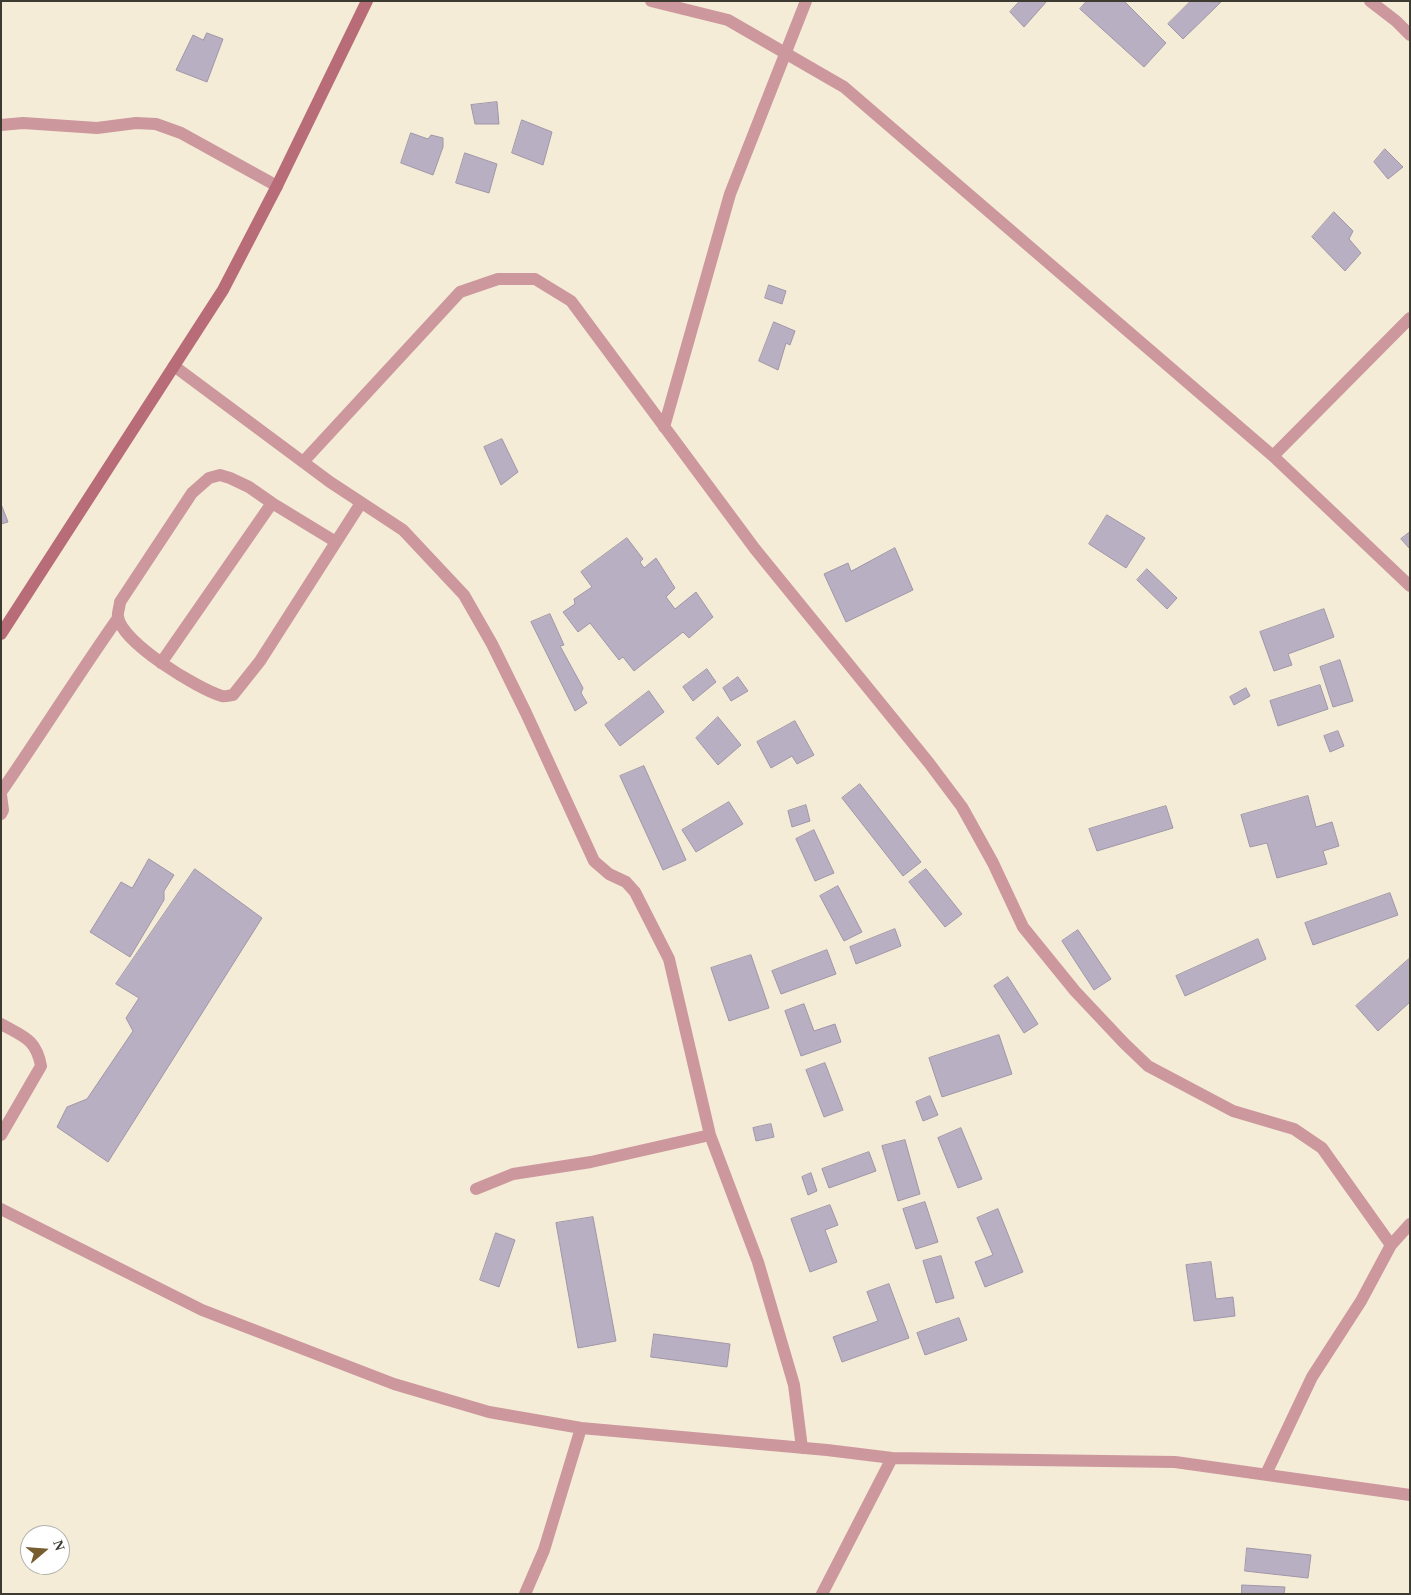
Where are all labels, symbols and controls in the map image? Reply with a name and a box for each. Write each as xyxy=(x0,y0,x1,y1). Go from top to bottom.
north arrow xyxy=(20,1525,70,1575)
text: N xyxy=(50,1538,67,1553)

